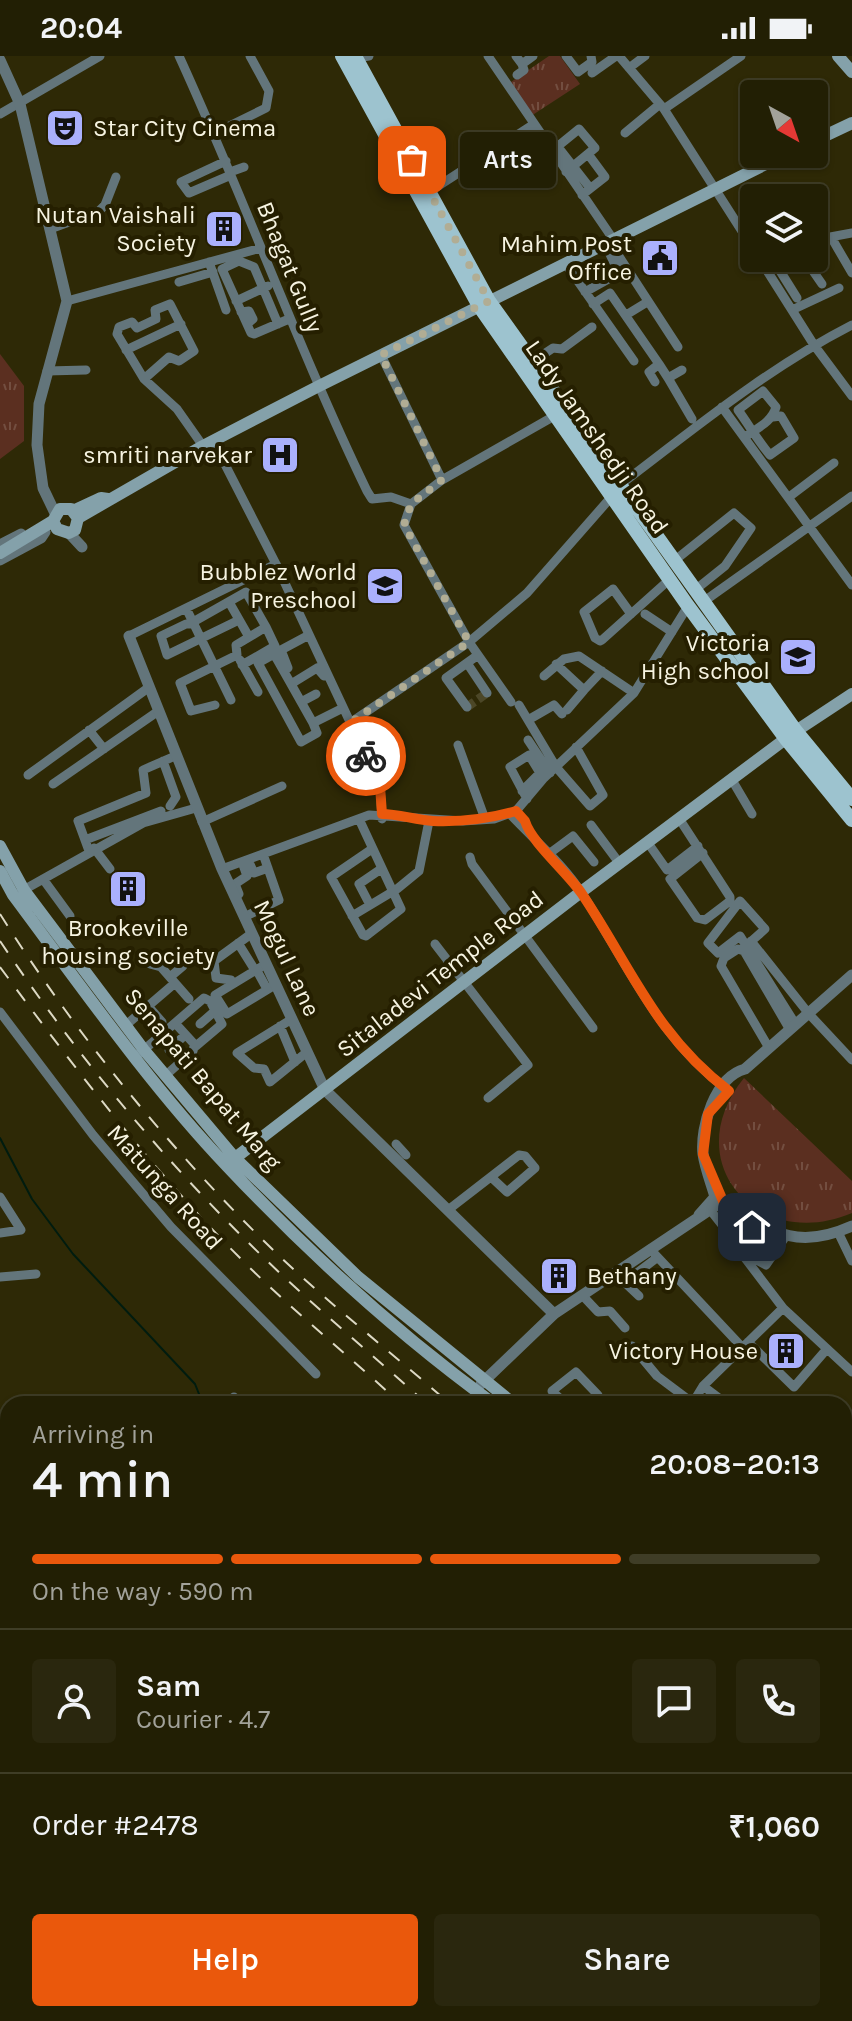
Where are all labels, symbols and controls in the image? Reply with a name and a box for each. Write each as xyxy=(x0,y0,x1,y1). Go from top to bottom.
text: 20:04 xyxy=(40,10,122,46)
north arrow xyxy=(740,80,828,168)
map controls xyxy=(740,80,828,272)
theatre icon: Star City Cinema xyxy=(44,107,86,149)
place label: Star City Cinema xyxy=(93,114,276,142)
pin xyxy=(378,126,446,194)
callout: Arts xyxy=(460,132,556,188)
icon: bag xyxy=(390,138,434,182)
text: Arts xyxy=(483,144,533,175)
button: layers xyxy=(740,184,828,272)
street label: Bhagat Gully xyxy=(251,197,329,337)
place label: Nutan Vaishali Society xyxy=(35,201,196,257)
building icon: Nutan Vaishali Society xyxy=(203,208,245,250)
place label: Mahim Post Office xyxy=(501,230,632,286)
public building icon: Mahim Post Office xyxy=(639,237,681,279)
street label: Lady Jamshedji Road xyxy=(520,335,674,539)
hospital icon: smriti narvekar xyxy=(259,434,301,476)
place label: smriti narvekar xyxy=(83,441,252,469)
place label: Bubblez World Preschool xyxy=(200,558,357,614)
school or university icon: Bubblez World Preschool xyxy=(364,565,406,607)
place label: Victoria High school xyxy=(641,629,770,685)
school or university icon: Victoria High school xyxy=(777,636,819,678)
courier xyxy=(326,716,406,796)
icon: bike xyxy=(344,734,388,778)
building icon: Brookeville housing society xyxy=(107,868,149,910)
street label: Sitaladevi Temple Road xyxy=(331,885,549,1063)
street label: Mogul Lane xyxy=(248,895,326,1021)
place label: Brookeville housing society xyxy=(41,914,215,970)
street label: Senapati Bapat Marg xyxy=(119,982,288,1176)
street label: Matunga Road xyxy=(101,1118,229,1256)
pin xyxy=(718,1193,786,1261)
icon: home xyxy=(730,1205,774,1249)
building icon: Bethany xyxy=(538,1255,580,1297)
place label: Bethany xyxy=(587,1262,677,1290)
building icon: Victory House xyxy=(765,1330,807,1372)
place label: Victory House xyxy=(609,1337,758,1365)
text: Arriving in xyxy=(32,1419,154,1450)
text: 20:08–20:13 xyxy=(649,1446,820,1482)
text: 4 min xyxy=(32,1449,173,1510)
text: On the way · 590 m xyxy=(32,1576,254,1607)
button: person xyxy=(32,1659,116,1743)
button: chat xyxy=(632,1659,716,1743)
button: phone xyxy=(736,1659,820,1743)
text: Sam xyxy=(136,1668,201,1704)
text: Courier · 4.7 xyxy=(136,1704,270,1735)
text: Order #2478 xyxy=(32,1807,199,1843)
text: ₹1,060 xyxy=(728,1809,820,1845)
button: Help xyxy=(32,1914,418,2006)
button: Share xyxy=(434,1914,820,2006)

